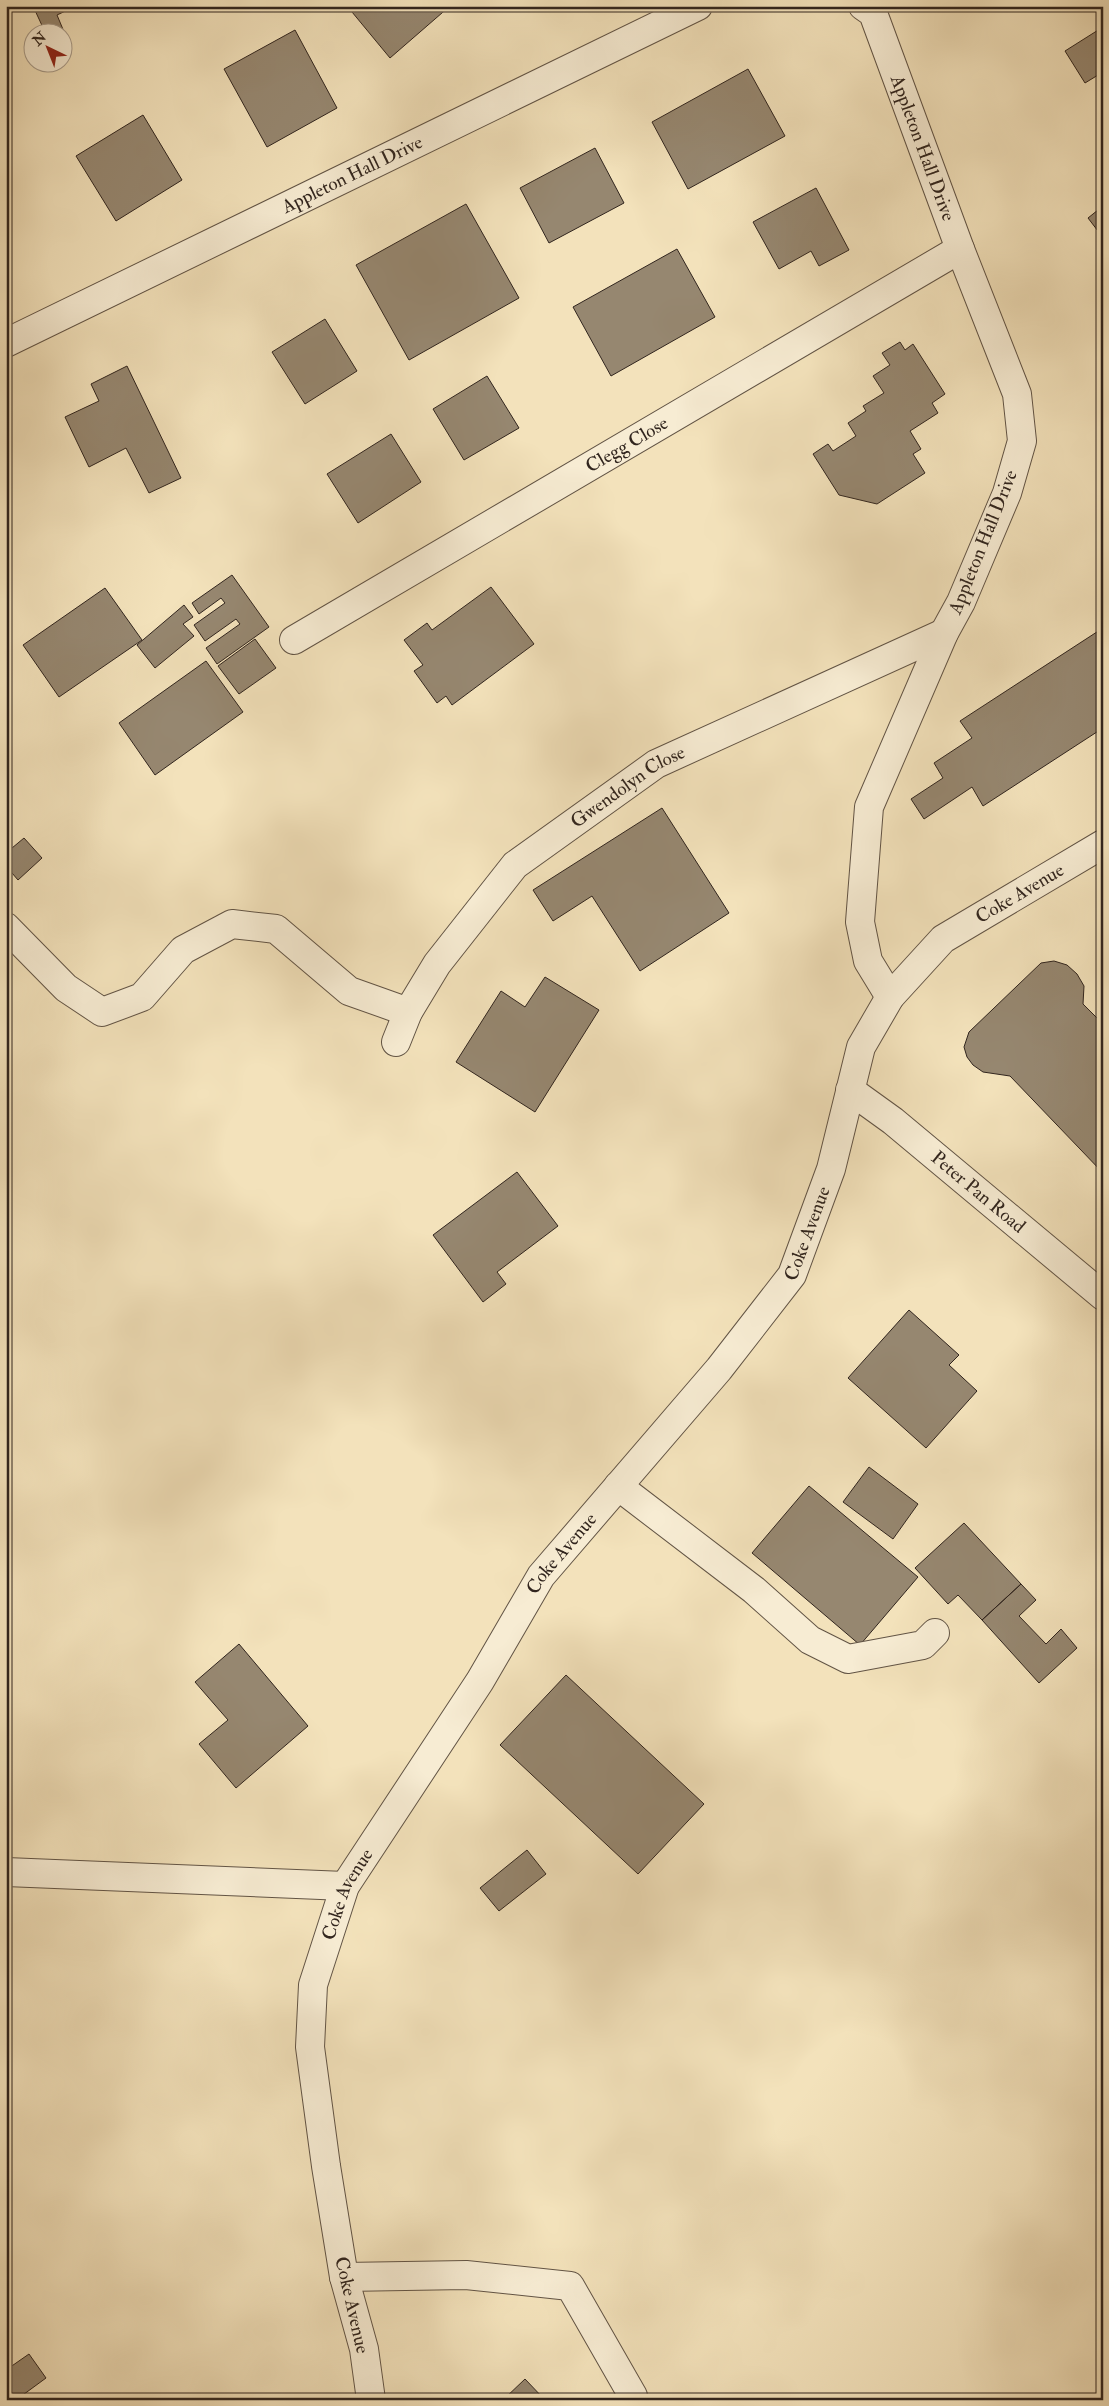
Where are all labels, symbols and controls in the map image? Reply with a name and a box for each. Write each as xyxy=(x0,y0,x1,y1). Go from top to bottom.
north arrow xyxy=(22,22,72,72)
text: N xyxy=(28,28,50,50)
street label: Appleton Hall Drive xyxy=(885,71,961,224)
street label: Appleton Hall Drive xyxy=(277,130,427,219)
street label: Clegg Close xyxy=(581,411,673,478)
street label: Appleton Hall Drive xyxy=(943,466,1024,619)
street label: Gwendolyn Close xyxy=(566,740,689,833)
street label: Coke Avenue xyxy=(971,858,1068,929)
street label: Peter Pan Road xyxy=(926,1146,1031,1239)
street label: Coke Avenue xyxy=(779,1183,836,1284)
street label: Coke Avenue xyxy=(521,1508,602,1599)
street label: Coke Avenue xyxy=(316,1844,378,1943)
street label: Coke Avenue xyxy=(329,2254,375,2356)

